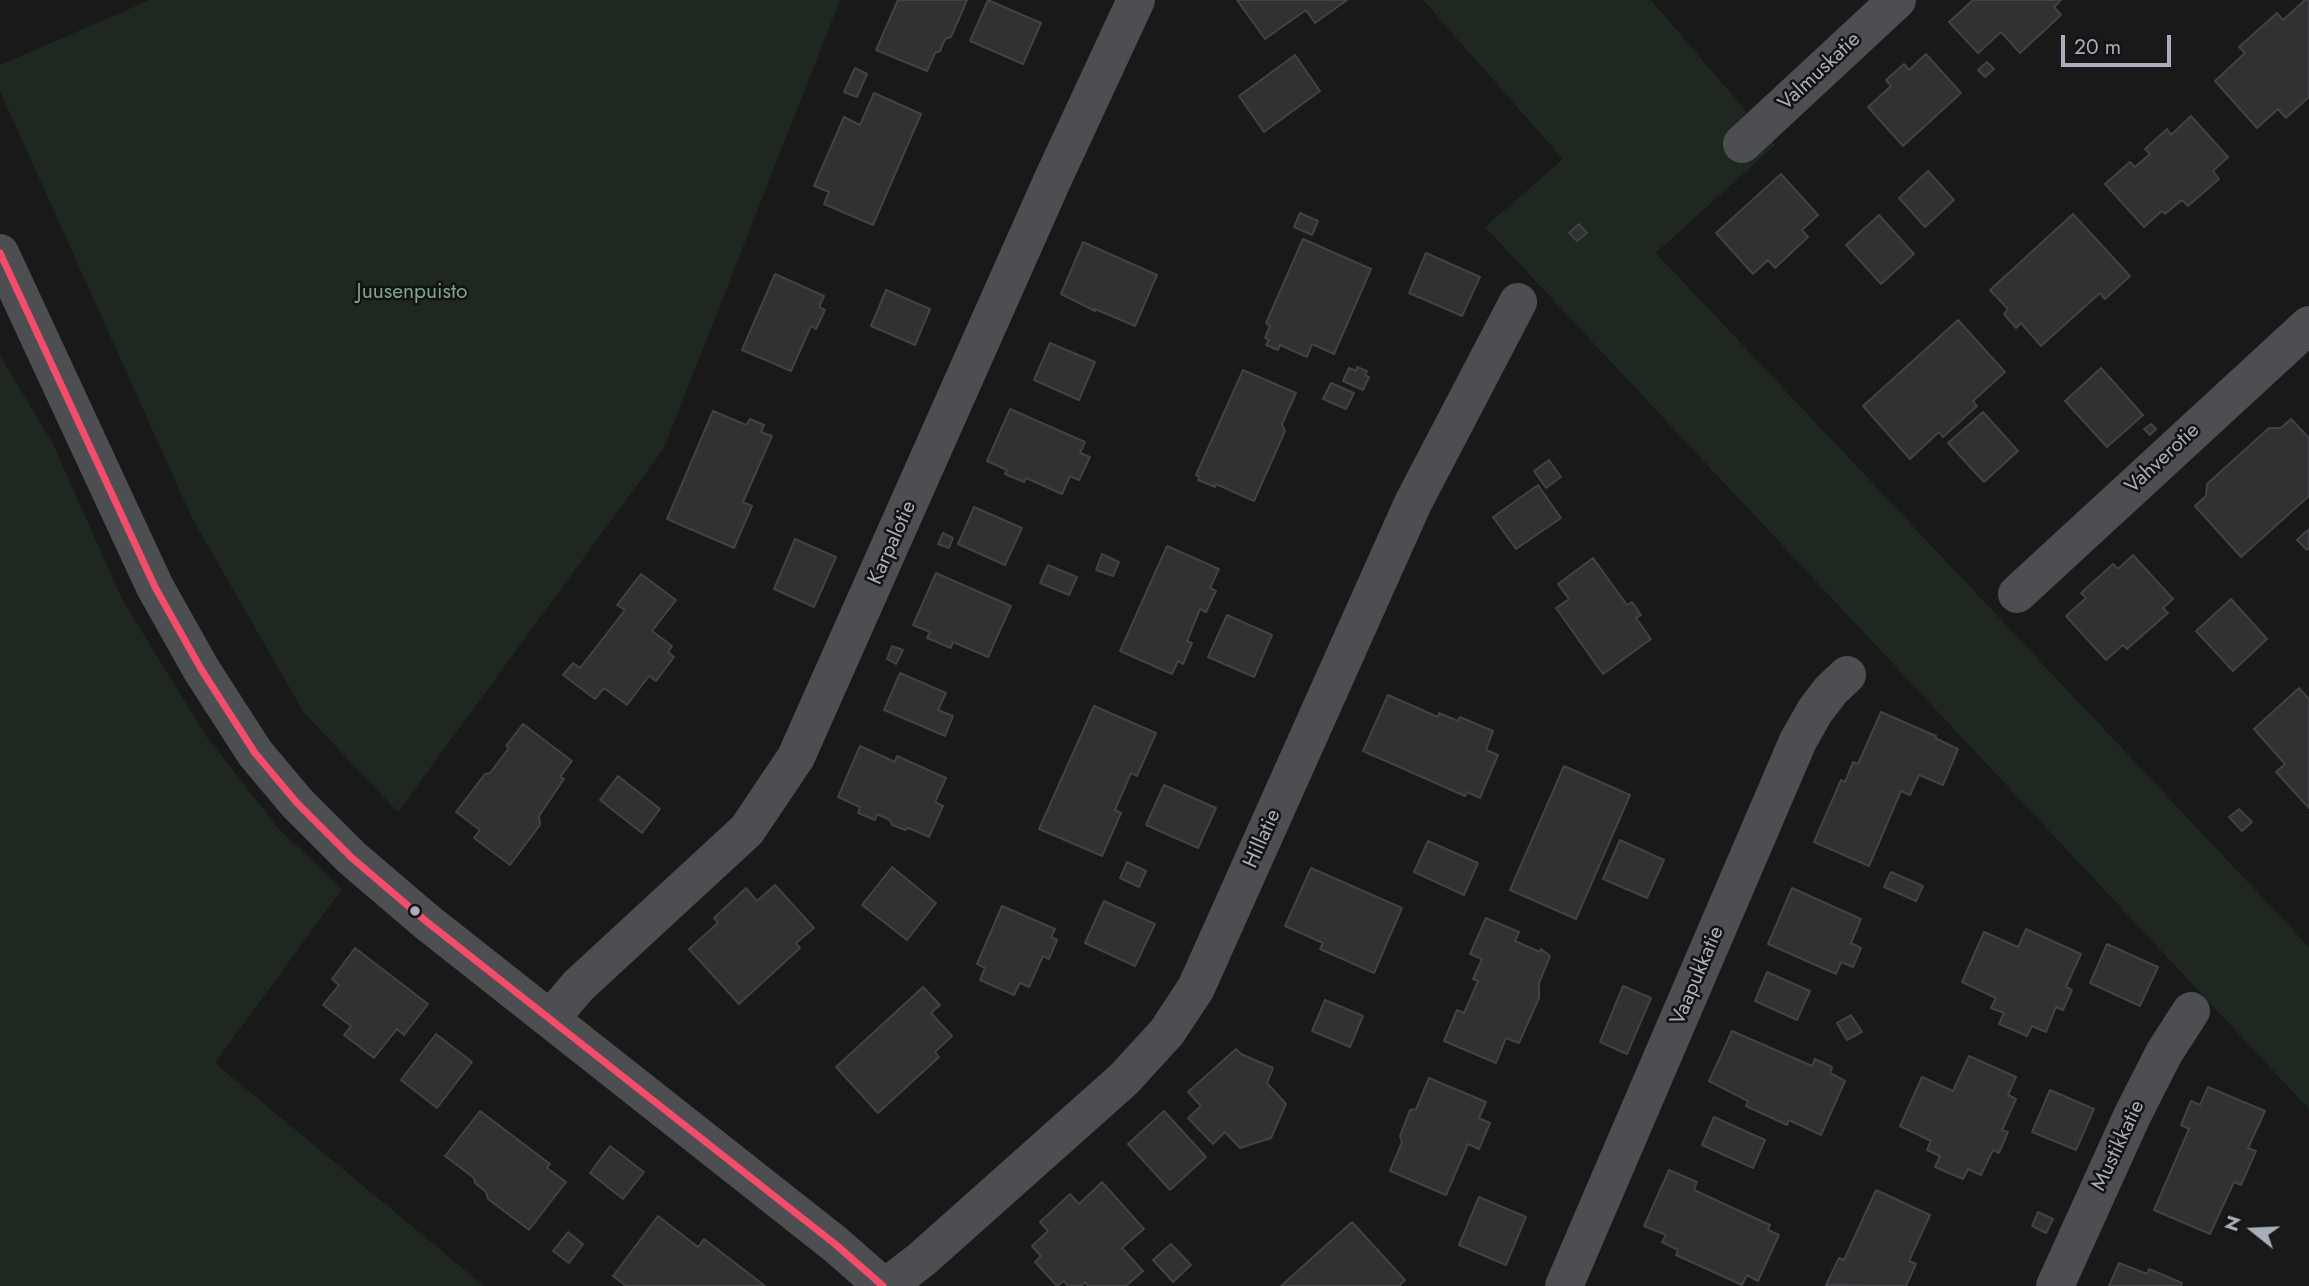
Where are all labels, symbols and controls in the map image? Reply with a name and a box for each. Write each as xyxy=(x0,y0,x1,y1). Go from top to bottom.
scale bar xyxy=(2064,21,2174,65)
street label: Valmuskatie xyxy=(1774,28,1866,116)
text: 20 m xyxy=(2074,32,2121,62)
park label: Juusenpuisto xyxy=(357,280,467,306)
street label: Vahverotie xyxy=(2121,418,2205,500)
street label: Karpalotie xyxy=(863,497,923,589)
street label: Hillatie xyxy=(1239,806,1287,872)
unlabelled marker xyxy=(408,904,422,918)
street label: Vaapukkatie xyxy=(1666,923,1730,1029)
street label: Mustikkatie xyxy=(2087,1097,2151,1195)
north arrow xyxy=(2218,1195,2288,1265)
text: N xyxy=(2217,1212,2248,1235)

